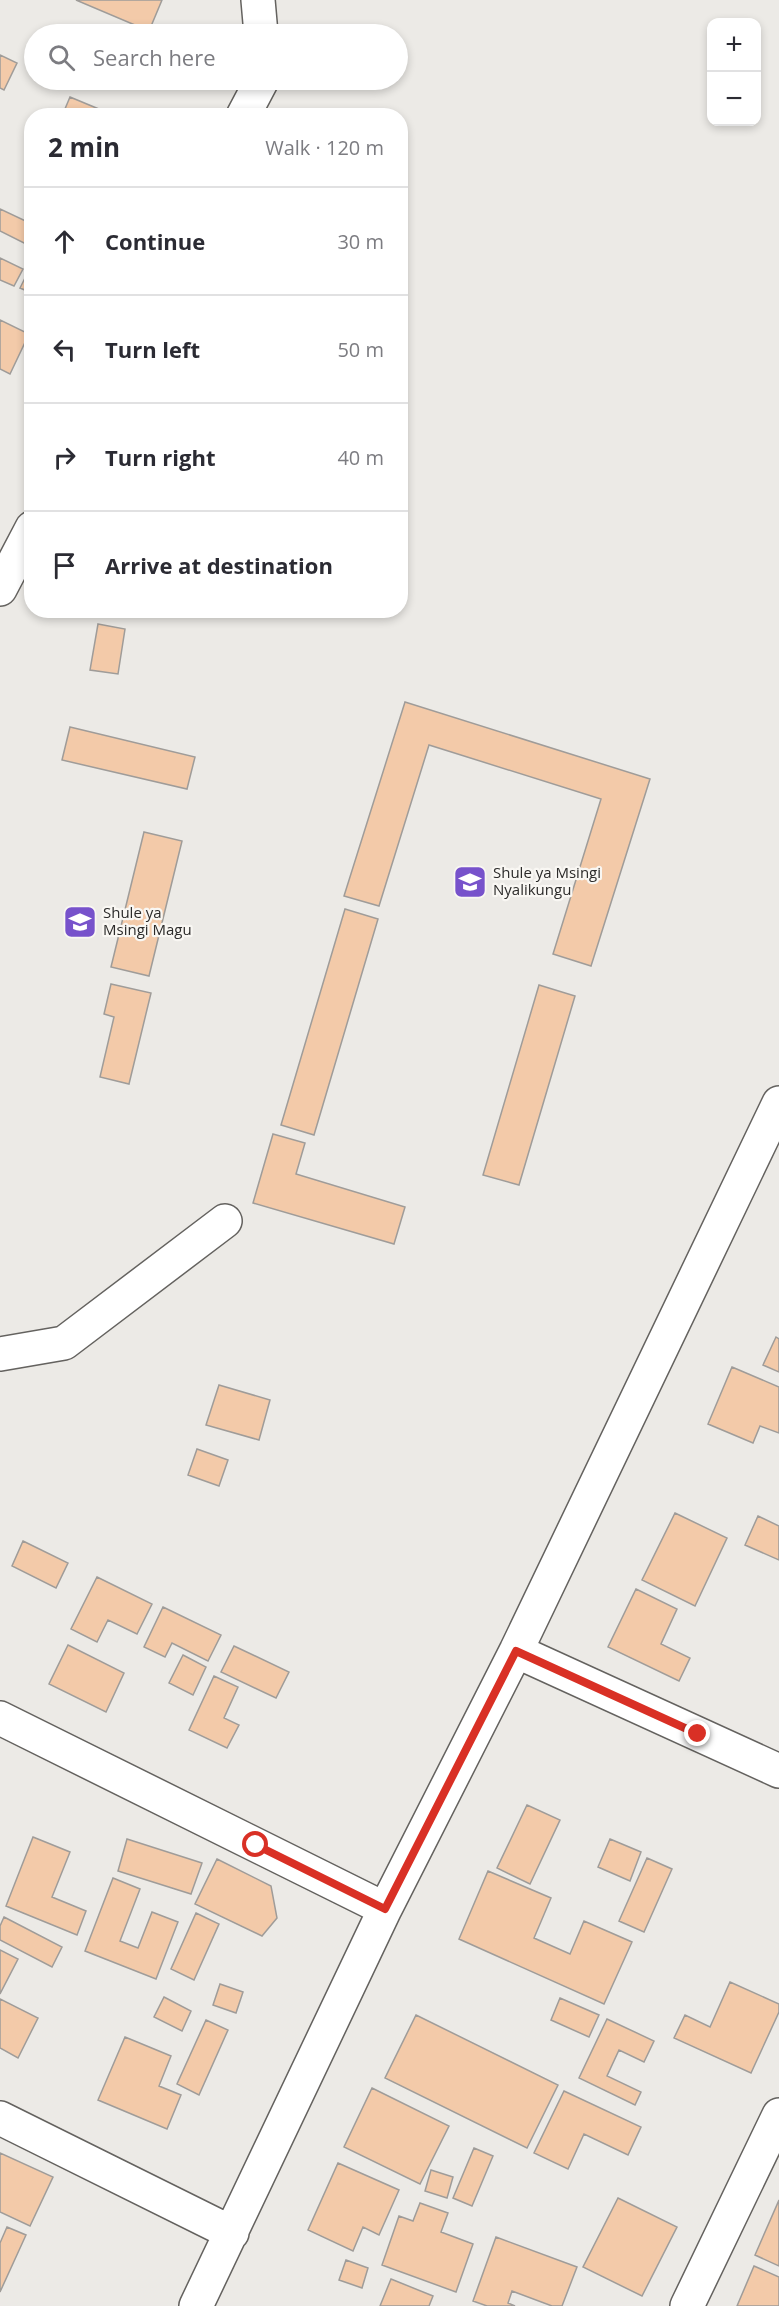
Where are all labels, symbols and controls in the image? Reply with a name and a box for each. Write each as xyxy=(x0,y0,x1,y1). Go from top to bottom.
map controls xyxy=(707,18,761,126)
button: + xyxy=(707,18,761,72)
search box xyxy=(24,24,408,90)
icon: search xyxy=(45,41,78,74)
text: Search here xyxy=(93,42,216,72)
button: − xyxy=(707,72,761,126)
text: 2 min xyxy=(48,129,120,165)
text: Walk · 120 m xyxy=(265,134,384,161)
icon: ahead xyxy=(48,225,81,258)
text: Continue xyxy=(105,226,205,256)
text: 30 m xyxy=(337,228,384,255)
icon: left xyxy=(48,333,81,366)
text: Turn left xyxy=(105,334,200,364)
text: 50 m xyxy=(337,336,384,363)
icon: right xyxy=(48,441,81,474)
text: Turn right xyxy=(105,442,216,472)
text: 40 m xyxy=(337,444,384,471)
icon: arrive xyxy=(48,549,81,582)
text: Arrive at destination xyxy=(105,550,333,580)
place label: Shule ya Msingi Nyalikungu xyxy=(493,862,601,899)
school or university icon: Shule ya Msingi Nyalikungu xyxy=(452,864,488,900)
place label: Shule ya Msingi Magu xyxy=(103,902,192,939)
school or university icon: Shule ya Msingi Magu xyxy=(62,904,98,940)
route end xyxy=(684,1720,710,1746)
route start xyxy=(242,1831,268,1857)

